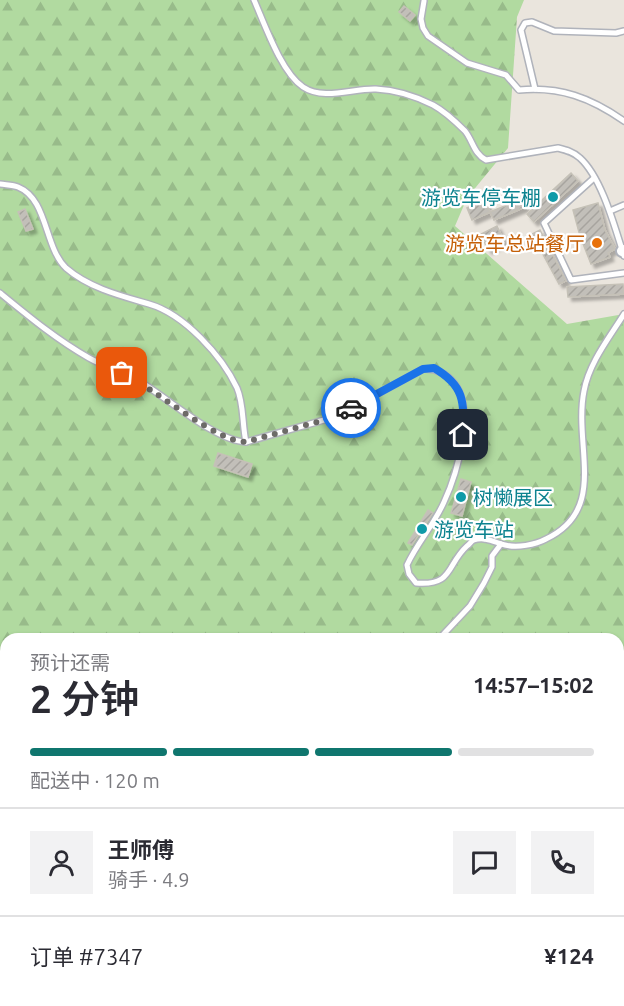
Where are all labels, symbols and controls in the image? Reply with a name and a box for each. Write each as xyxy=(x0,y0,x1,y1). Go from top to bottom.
place label: 游览车停车棚 xyxy=(421,186,541,209)
marker: 游览车停车棚 xyxy=(546,190,560,204)
place label: 游览车总站餐厅 xyxy=(445,232,585,255)
marker: 游览车总站餐厅 xyxy=(590,236,604,250)
pin xyxy=(96,347,147,398)
icon: bag xyxy=(105,356,138,389)
courier xyxy=(321,378,381,438)
icon: car xyxy=(335,392,368,425)
pin xyxy=(437,409,488,460)
icon: home xyxy=(446,418,479,451)
place label: 树懒展区 xyxy=(473,486,553,509)
marker: 树懒展区 xyxy=(454,490,468,504)
place label: 游览车站 xyxy=(434,518,514,541)
marker: 游览车站 xyxy=(415,522,429,536)
text: 预计还需 xyxy=(30,651,110,674)
text: 14:57–15:02 xyxy=(473,672,594,697)
text: 2 分钟 xyxy=(30,677,139,720)
text: 配送中 · 120 m xyxy=(30,769,160,792)
button: person xyxy=(30,831,93,894)
button: chat xyxy=(453,831,516,894)
button: phone xyxy=(531,831,594,894)
text: 王师傅 xyxy=(108,837,174,862)
text: 骑手 · 4.9 xyxy=(108,868,190,891)
text: ¥124 xyxy=(544,943,594,968)
text: 订单 #7347 xyxy=(30,944,143,969)

